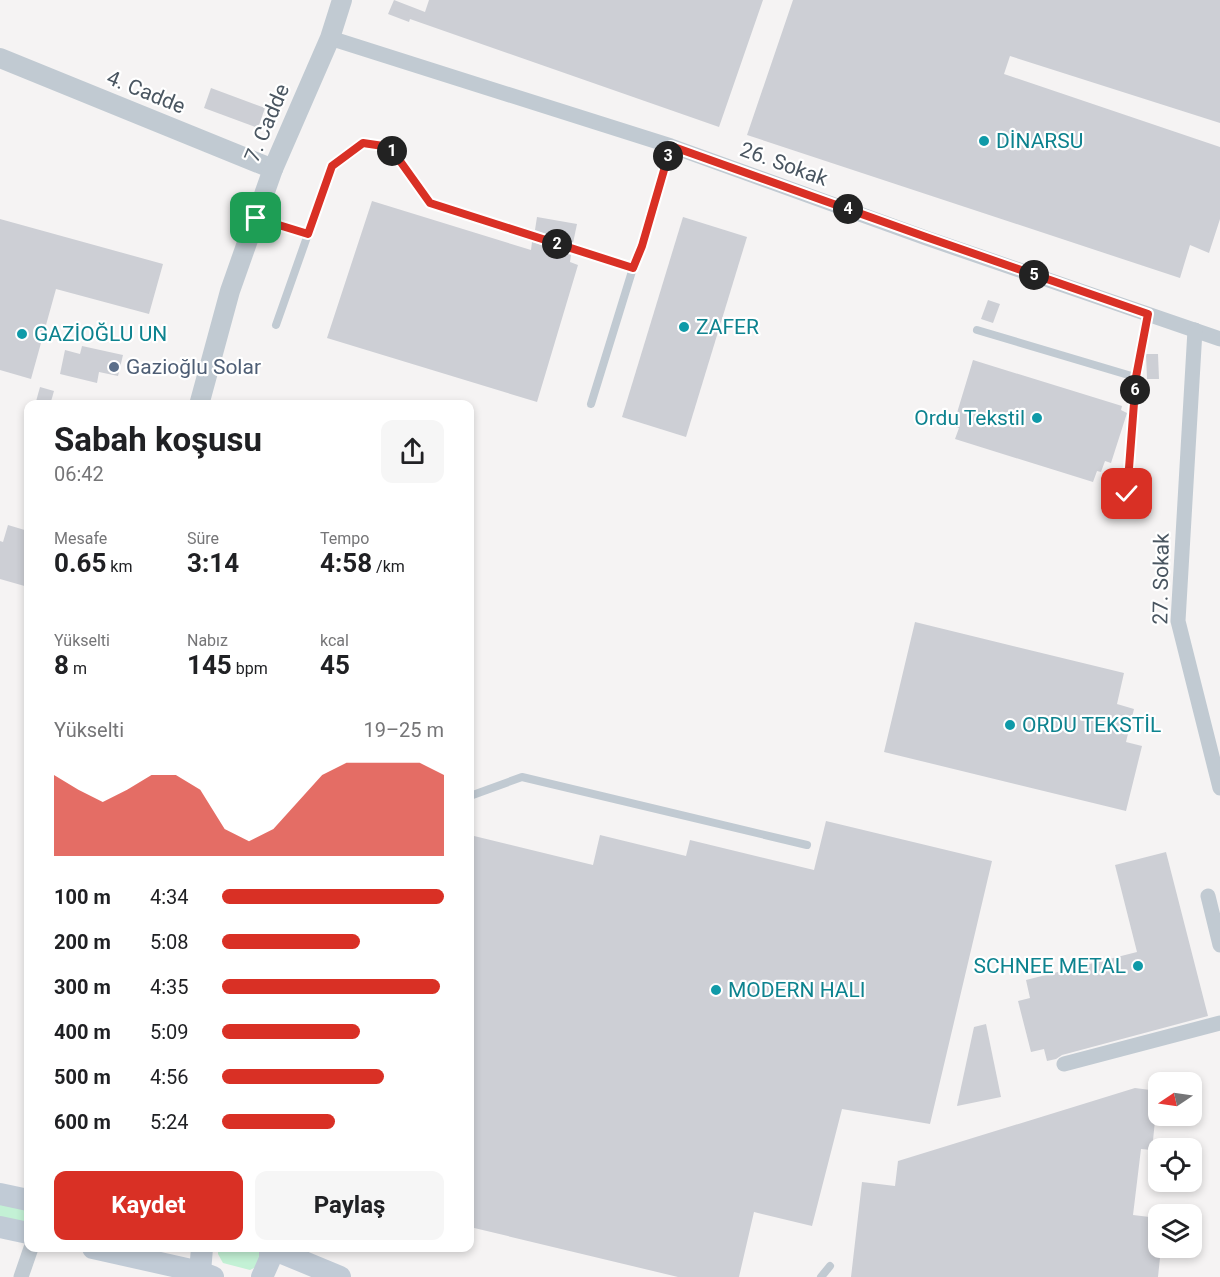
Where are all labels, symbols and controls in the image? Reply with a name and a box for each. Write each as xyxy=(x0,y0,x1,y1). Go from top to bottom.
street label: 4. Cadde xyxy=(103,65,189,119)
street label: 7. Cadde xyxy=(240,80,294,166)
place label: DİNARSU xyxy=(996,129,1083,153)
marker: DİNARSU xyxy=(977,134,991,148)
pin: 1 xyxy=(377,136,407,166)
street label: 26. Sokak xyxy=(737,137,831,191)
text: 1 xyxy=(387,141,397,160)
pin: 3 xyxy=(653,141,683,171)
text: 3 xyxy=(663,146,673,165)
pin xyxy=(230,192,281,243)
pin: 4 xyxy=(833,194,863,224)
text: 4 xyxy=(843,199,853,218)
icon: arrive xyxy=(239,201,272,234)
pin: 2 xyxy=(542,229,572,259)
text: 2 xyxy=(552,234,562,253)
pin: 5 xyxy=(1019,260,1049,290)
text: 5 xyxy=(1029,265,1039,284)
place label: ZAFER xyxy=(696,315,759,339)
marker: ZAFER xyxy=(677,320,691,334)
place label: GAZİOĞLU UN xyxy=(34,322,167,346)
marker: GAZİOĞLU UN xyxy=(15,327,29,341)
place label: Gazioğlu Solar xyxy=(126,355,261,379)
marker: Gazioğlu Solar xyxy=(107,360,121,374)
pin: 6 xyxy=(1120,375,1150,405)
text: 6 xyxy=(1130,380,1140,399)
place label: Ordu Tekstil xyxy=(914,406,1025,430)
marker: Ordu Tekstil xyxy=(1030,411,1044,425)
text: Sabah koşusu xyxy=(54,420,262,459)
button: share xyxy=(381,420,444,483)
text: 06:42 xyxy=(54,462,104,486)
pin xyxy=(1101,468,1152,519)
icon: check xyxy=(1110,477,1143,510)
text: Mesafe xyxy=(54,529,107,548)
text: Süre xyxy=(187,529,219,548)
text: Tempo xyxy=(320,529,369,548)
street label: 27. Sokak xyxy=(1148,533,1174,625)
text: 0.65 xyxy=(54,548,106,578)
text: 3:14 xyxy=(187,548,239,578)
text: 4:58 xyxy=(320,548,372,578)
text: km xyxy=(106,557,132,576)
text: /km xyxy=(372,557,405,576)
text: Yükselti xyxy=(54,631,110,650)
text: Nabız xyxy=(187,631,228,650)
text: kcal xyxy=(320,631,349,650)
text: 8 xyxy=(54,650,69,680)
text: 145 xyxy=(187,650,232,680)
text: 45 xyxy=(320,650,350,680)
text: m xyxy=(69,659,87,678)
text: bpm xyxy=(232,659,268,678)
place label: ORDU TEKSTİL xyxy=(1022,713,1161,737)
text: Yükselti xyxy=(54,718,124,742)
text: 19–25 m xyxy=(363,718,444,742)
marker: ORDU TEKSTİL xyxy=(1003,718,1017,732)
text: 100 m xyxy=(54,885,111,909)
text: 4:34 xyxy=(150,885,189,909)
text: 200 m xyxy=(54,930,111,954)
text: 5:08 xyxy=(150,930,189,954)
place label: SCHNEE METAL xyxy=(974,954,1126,978)
marker: SCHNEE METAL xyxy=(1131,959,1145,973)
text: 300 m xyxy=(54,975,111,999)
text: 4:35 xyxy=(150,975,189,999)
place label: MODERN HALI xyxy=(728,978,866,1002)
marker: MODERN HALI xyxy=(709,983,723,997)
text: 400 m xyxy=(54,1020,111,1044)
text: 5:09 xyxy=(150,1020,189,1044)
text: 500 m xyxy=(54,1065,111,1089)
text: 4:56 xyxy=(150,1065,189,1089)
north arrow xyxy=(1148,1072,1202,1126)
map controls xyxy=(1148,1072,1202,1258)
text: 600 m xyxy=(54,1110,111,1134)
text: 5:24 xyxy=(150,1110,189,1134)
button: locate xyxy=(1148,1138,1202,1192)
button: Kaydet xyxy=(54,1171,243,1240)
button: Paylaş xyxy=(255,1171,444,1240)
button: layers xyxy=(1148,1204,1202,1258)

